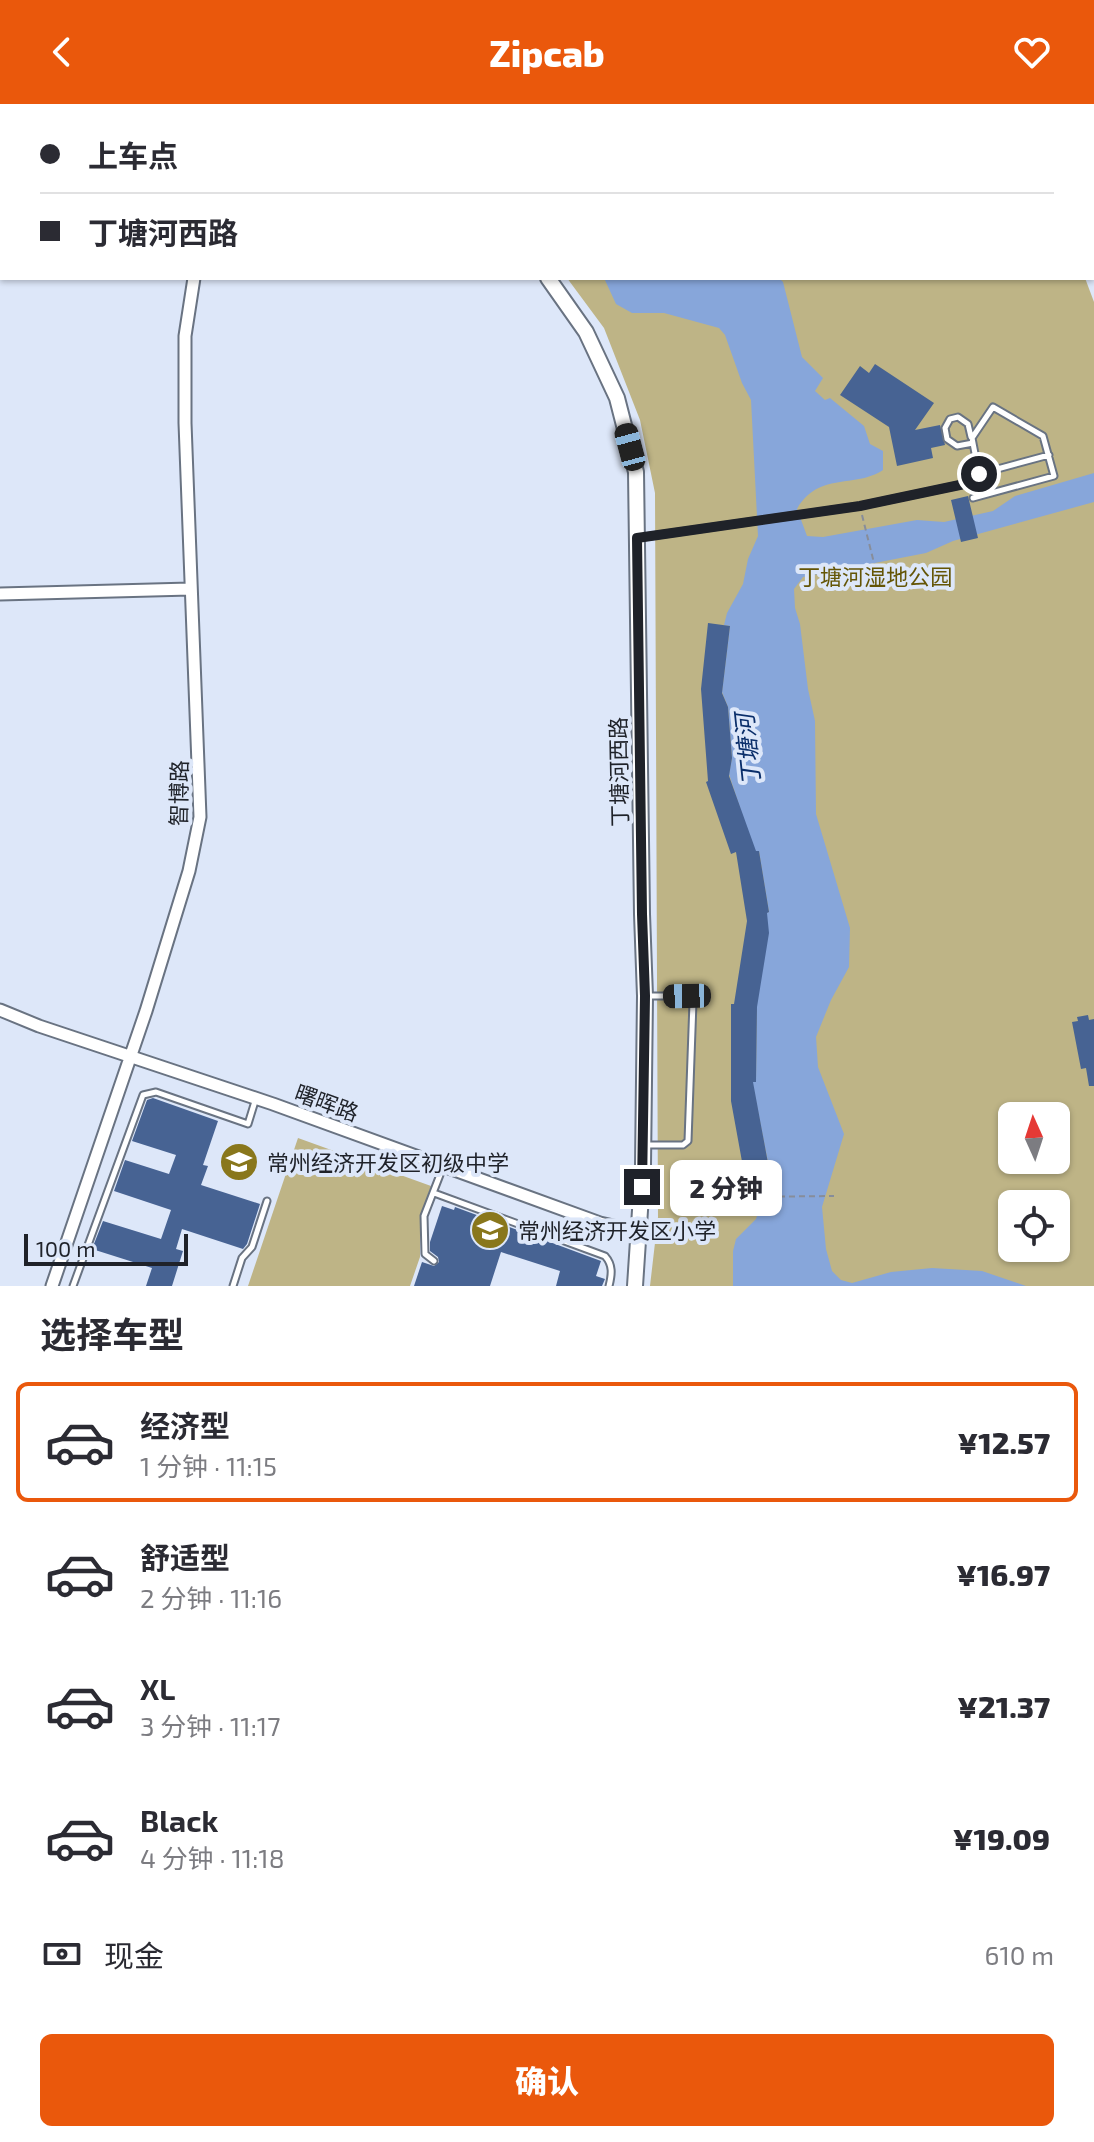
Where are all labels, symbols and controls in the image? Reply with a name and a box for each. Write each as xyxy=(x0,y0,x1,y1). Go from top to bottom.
icon: back xyxy=(40,30,84,74)
icon: heart xyxy=(1010,30,1054,74)
text: Zipcab xyxy=(489,31,605,74)
text: 上车点 xyxy=(88,137,178,173)
text: 丁塘河西路 xyxy=(88,214,238,250)
car xyxy=(612,421,648,473)
route start xyxy=(961,456,997,492)
park label: 丁塘河湿地公园 xyxy=(798,563,952,589)
water label: 丁塘河 xyxy=(728,709,765,787)
street label: 丁塘河西路 xyxy=(604,717,632,827)
street label: 智博路 xyxy=(164,760,192,826)
car xyxy=(663,984,711,1008)
street label: 曙晖路 xyxy=(292,1078,362,1126)
north arrow xyxy=(998,1102,1070,1174)
map controls xyxy=(998,1102,1070,1262)
school or university icon: 常州经济开发区初级中学 xyxy=(218,1141,260,1183)
place label: 常州经济开发区初级中学 xyxy=(267,1149,509,1175)
callout: 2 分钟 xyxy=(670,1159,782,1215)
route end xyxy=(624,1169,660,1205)
text: 2 分钟 xyxy=(690,1172,762,1203)
button: locate xyxy=(998,1190,1070,1262)
school or university icon: 常州经济开发区小学 xyxy=(469,1209,511,1251)
place label: 常州经济开发区小学 xyxy=(518,1217,716,1243)
scale bar xyxy=(24,1230,188,1266)
text: 100 m xyxy=(36,1235,95,1261)
text: 选择车型 xyxy=(40,1312,184,1355)
icon: car xyxy=(44,1406,116,1478)
text: 经济型 xyxy=(140,1407,230,1443)
text: ¥12.57 xyxy=(958,1424,1050,1460)
text: 1 分钟 · 11:15 xyxy=(140,1450,277,1481)
icon: car xyxy=(44,1538,116,1610)
text: 舒适型 xyxy=(140,1539,230,1575)
text: ¥16.97 xyxy=(956,1556,1050,1592)
text: 2 分钟 · 11:16 xyxy=(140,1582,282,1613)
icon: car xyxy=(44,1670,116,1742)
text: XL xyxy=(140,1670,175,1706)
text: ¥21.37 xyxy=(957,1688,1050,1724)
text: 3 分钟 · 11:17 xyxy=(140,1710,280,1741)
icon: car xyxy=(44,1802,116,1874)
text: Black xyxy=(140,1802,218,1838)
text: ¥19.09 xyxy=(953,1820,1050,1856)
text: 4 分钟 · 11:18 xyxy=(140,1842,284,1873)
icon: cash xyxy=(40,1932,84,1976)
text: 现金 xyxy=(104,1937,164,1973)
text: 610 m xyxy=(985,1939,1054,1970)
button: 确认 xyxy=(40,2034,1054,2126)

